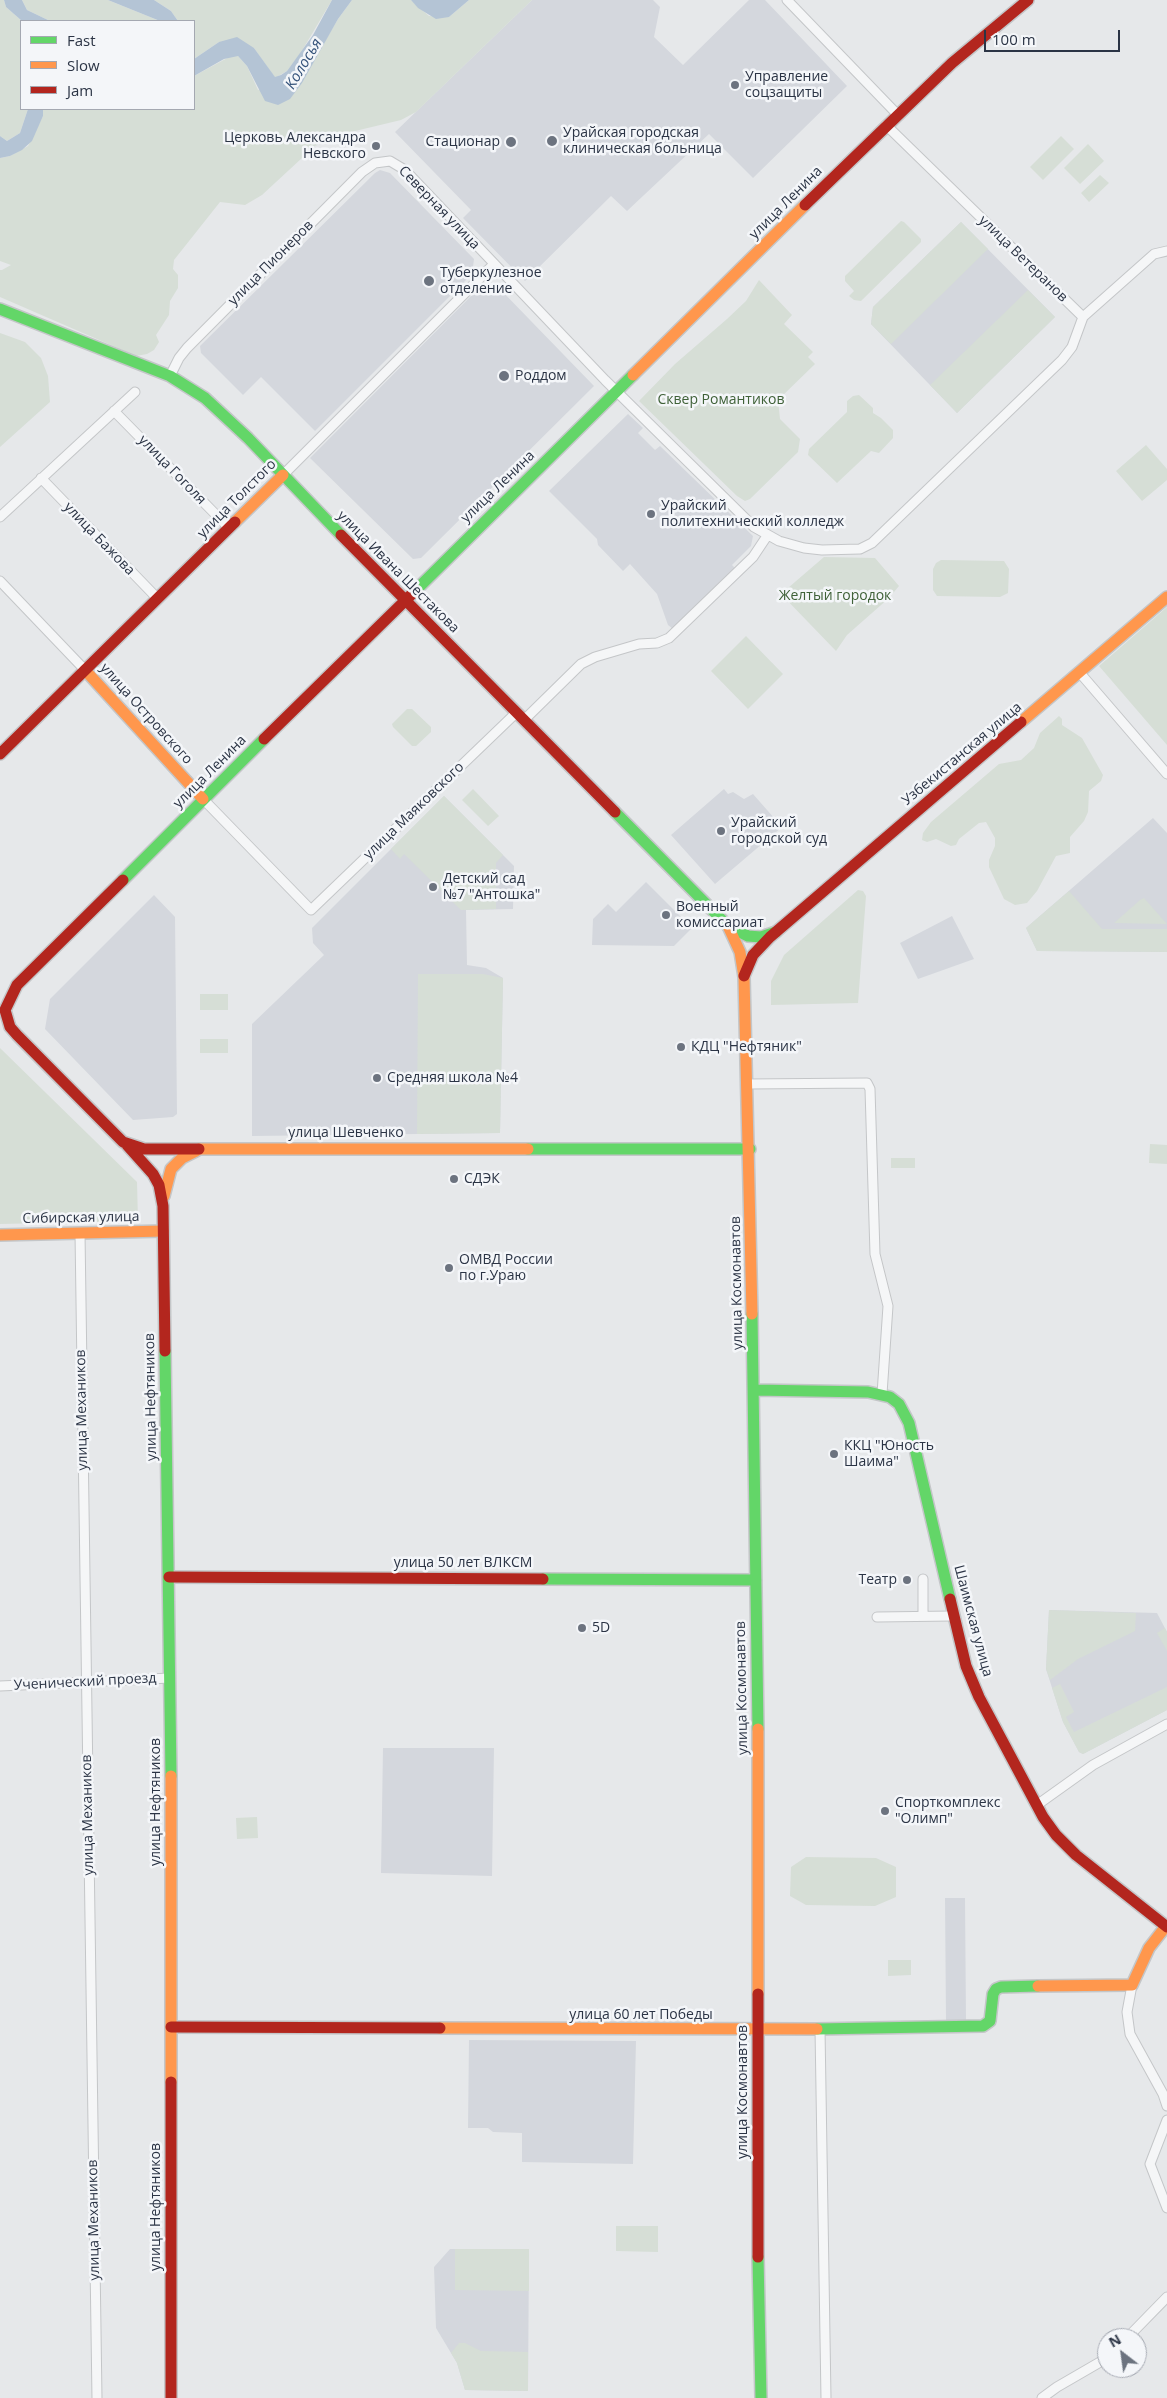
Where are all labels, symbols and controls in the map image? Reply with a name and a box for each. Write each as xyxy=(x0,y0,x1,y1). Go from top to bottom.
legend xyxy=(20,20,195,110)
scale bar xyxy=(987,20,1123,52)
text: 100 m xyxy=(992,29,1036,49)
text: Fast xyxy=(67,30,96,50)
water label: Колосья xyxy=(282,35,326,93)
text: Slow xyxy=(67,55,100,75)
place label: Управление соцзащиты xyxy=(745,69,828,102)
marker: Управление соцзащиты xyxy=(729,79,741,91)
text: Jam xyxy=(67,80,93,100)
place label: Урайская городская клиническая больница xyxy=(563,125,722,158)
place label: Церковь Александра Невского xyxy=(224,130,366,162)
place label: Стационар xyxy=(426,134,500,150)
marker: Урайская городская клиническая больница xyxy=(545,134,559,148)
marker: Стационар xyxy=(504,135,518,149)
marker: Церковь Александра Невского xyxy=(370,140,382,152)
street label: Северная улица xyxy=(395,163,483,253)
street label: улица Ленина xyxy=(746,163,826,243)
street label: улица Ветеранов xyxy=(975,212,1071,306)
street label: улица Пионеров xyxy=(225,217,317,309)
place label: Туберкулезное отделение xyxy=(440,265,542,298)
marker: Туберкулезное отделение xyxy=(422,274,436,288)
place label: Роддом xyxy=(515,368,567,384)
marker: Роддом xyxy=(497,369,511,383)
park label: Сквер Романтиков xyxy=(657,392,785,408)
street label: улица Гоголя xyxy=(135,432,209,508)
street label: улица Ленина xyxy=(458,448,538,526)
street label: улица Толстого xyxy=(194,456,280,542)
place label: Урайский политехнический колледж xyxy=(661,498,844,530)
street label: улица Бажова xyxy=(60,499,138,579)
street label: улица Ивана Шестакова xyxy=(333,507,463,637)
marker: Урайский политехнический колледж xyxy=(645,508,657,520)
park label: Желтый городок xyxy=(779,588,891,604)
street label: улица Островского xyxy=(96,660,196,768)
street label: Узбекистанская улица xyxy=(899,699,1025,809)
street label: улица Ленина xyxy=(170,732,250,812)
street label: улица Маяковского xyxy=(360,759,468,863)
place label: Урайский городской суд xyxy=(731,815,827,848)
marker: Урайский городской суд xyxy=(715,825,727,837)
place label: Детский сад №7 "Антошка" xyxy=(443,871,540,904)
marker: Детский сад №7 "Антошка" xyxy=(427,881,439,893)
place label: Военный комиссариат xyxy=(676,899,764,932)
marker: Военный комиссариат xyxy=(660,909,672,921)
place label: КДЦ "Нефтяник" xyxy=(691,1039,802,1055)
marker: КДЦ "Нефтяник" xyxy=(675,1041,687,1053)
place label: Средняя школа №4 xyxy=(387,1070,518,1086)
marker: Средняя школа №4 xyxy=(371,1072,383,1084)
street label: улица Шевченко xyxy=(288,1125,404,1141)
place label: СДЭК xyxy=(464,1171,500,1187)
marker: СДЭК xyxy=(448,1173,460,1185)
street label: Сибирская улица xyxy=(22,1209,140,1227)
street label: улица Космонавтов xyxy=(727,1216,747,1350)
place label: ОМВД России по г.Ураю xyxy=(459,1252,553,1284)
marker: ОМВД России по г.Ураю xyxy=(443,1262,455,1274)
street label: улица Нефтяников xyxy=(141,1333,161,1461)
street label: улица Механиков xyxy=(73,1349,91,1471)
place label: ККЦ "Юность Шаима" xyxy=(844,1438,934,1470)
marker: ККЦ "Юность Шаима" xyxy=(828,1448,840,1460)
street label: улица 50 лет ВЛКСМ xyxy=(394,1555,532,1571)
street label: Шаимская улица xyxy=(950,1563,996,1679)
place label: Театр xyxy=(858,1572,897,1588)
marker: Театр xyxy=(901,1574,913,1586)
place label: 5D xyxy=(592,1620,610,1636)
street label: улица Космонавтов xyxy=(732,1621,752,1755)
marker: 5D xyxy=(576,1622,588,1634)
street label: Ученический проезд xyxy=(13,1670,157,1694)
street label: улица Нефтяников xyxy=(148,1738,164,1866)
street label: улица Механиков xyxy=(79,1754,97,1876)
place label: Спорткомплекс "Олимп" xyxy=(895,1795,1000,1828)
marker: Спорткомплекс "Олимп" xyxy=(879,1805,891,1817)
street label: улица 60 лет Победы xyxy=(569,2007,713,2023)
street label: улица Космонавтов xyxy=(735,2025,751,2159)
street label: улица Нефтяников xyxy=(148,2143,164,2271)
street label: улица Механиков xyxy=(85,2159,103,2281)
north arrow xyxy=(1097,2328,1147,2378)
text: N xyxy=(1105,2329,1124,2352)

